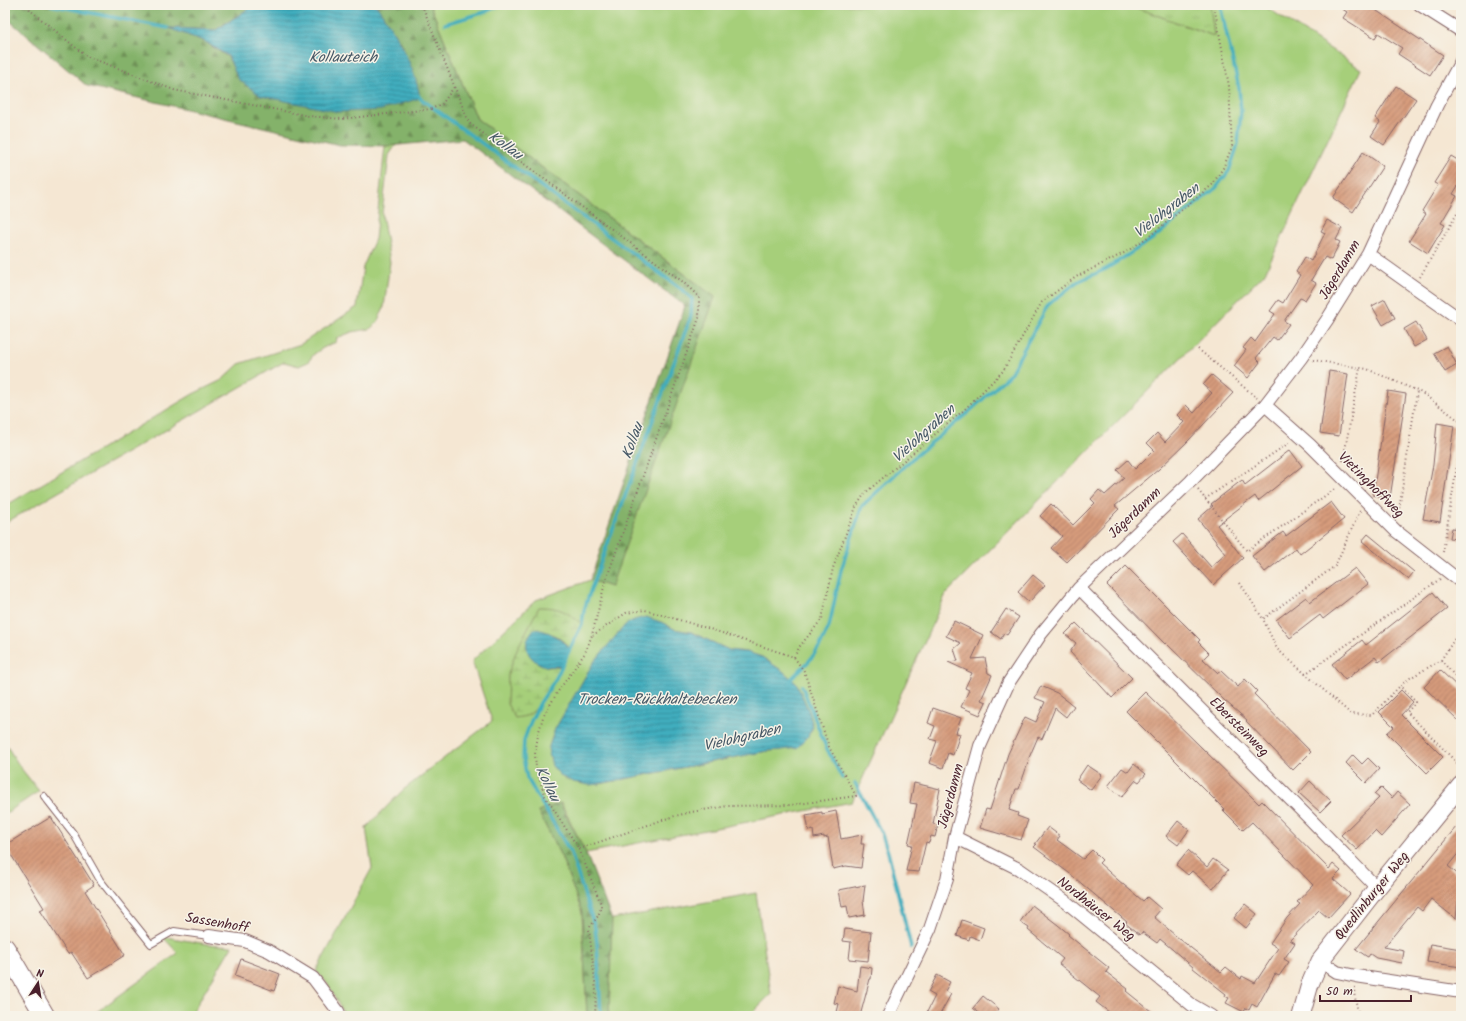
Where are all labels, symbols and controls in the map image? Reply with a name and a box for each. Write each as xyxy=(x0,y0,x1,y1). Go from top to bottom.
water label: Kollauteich xyxy=(309,46,379,70)
water label: Kollau xyxy=(483,125,529,168)
water label: Vielohgraben xyxy=(1129,177,1206,245)
street label: Jägerdamm xyxy=(1313,236,1367,304)
water label: Vielohgraben xyxy=(887,398,962,469)
water label: Kollau xyxy=(615,418,651,463)
street label: Vietinghoffweg xyxy=(1333,447,1409,523)
street label: Jägerdamm xyxy=(1103,482,1167,544)
water label: Trocken-Rückhaltebecken xyxy=(577,688,738,712)
street label: Ebersteinweg xyxy=(1204,692,1274,762)
water label: Vielohgraben xyxy=(701,717,784,759)
street label: Jägerdamm xyxy=(932,761,970,831)
water label: Kollau xyxy=(528,762,567,808)
street label: Quedlinburger Weg xyxy=(1329,847,1415,945)
street label: Nordhäuser Weg xyxy=(1052,871,1140,947)
street label: Sassenhoff xyxy=(184,907,252,940)
north arrow xyxy=(18,963,58,1003)
text: N xyxy=(35,965,45,984)
scale bar xyxy=(1320,977,1411,1003)
text: 50 m xyxy=(1326,982,1353,1001)

